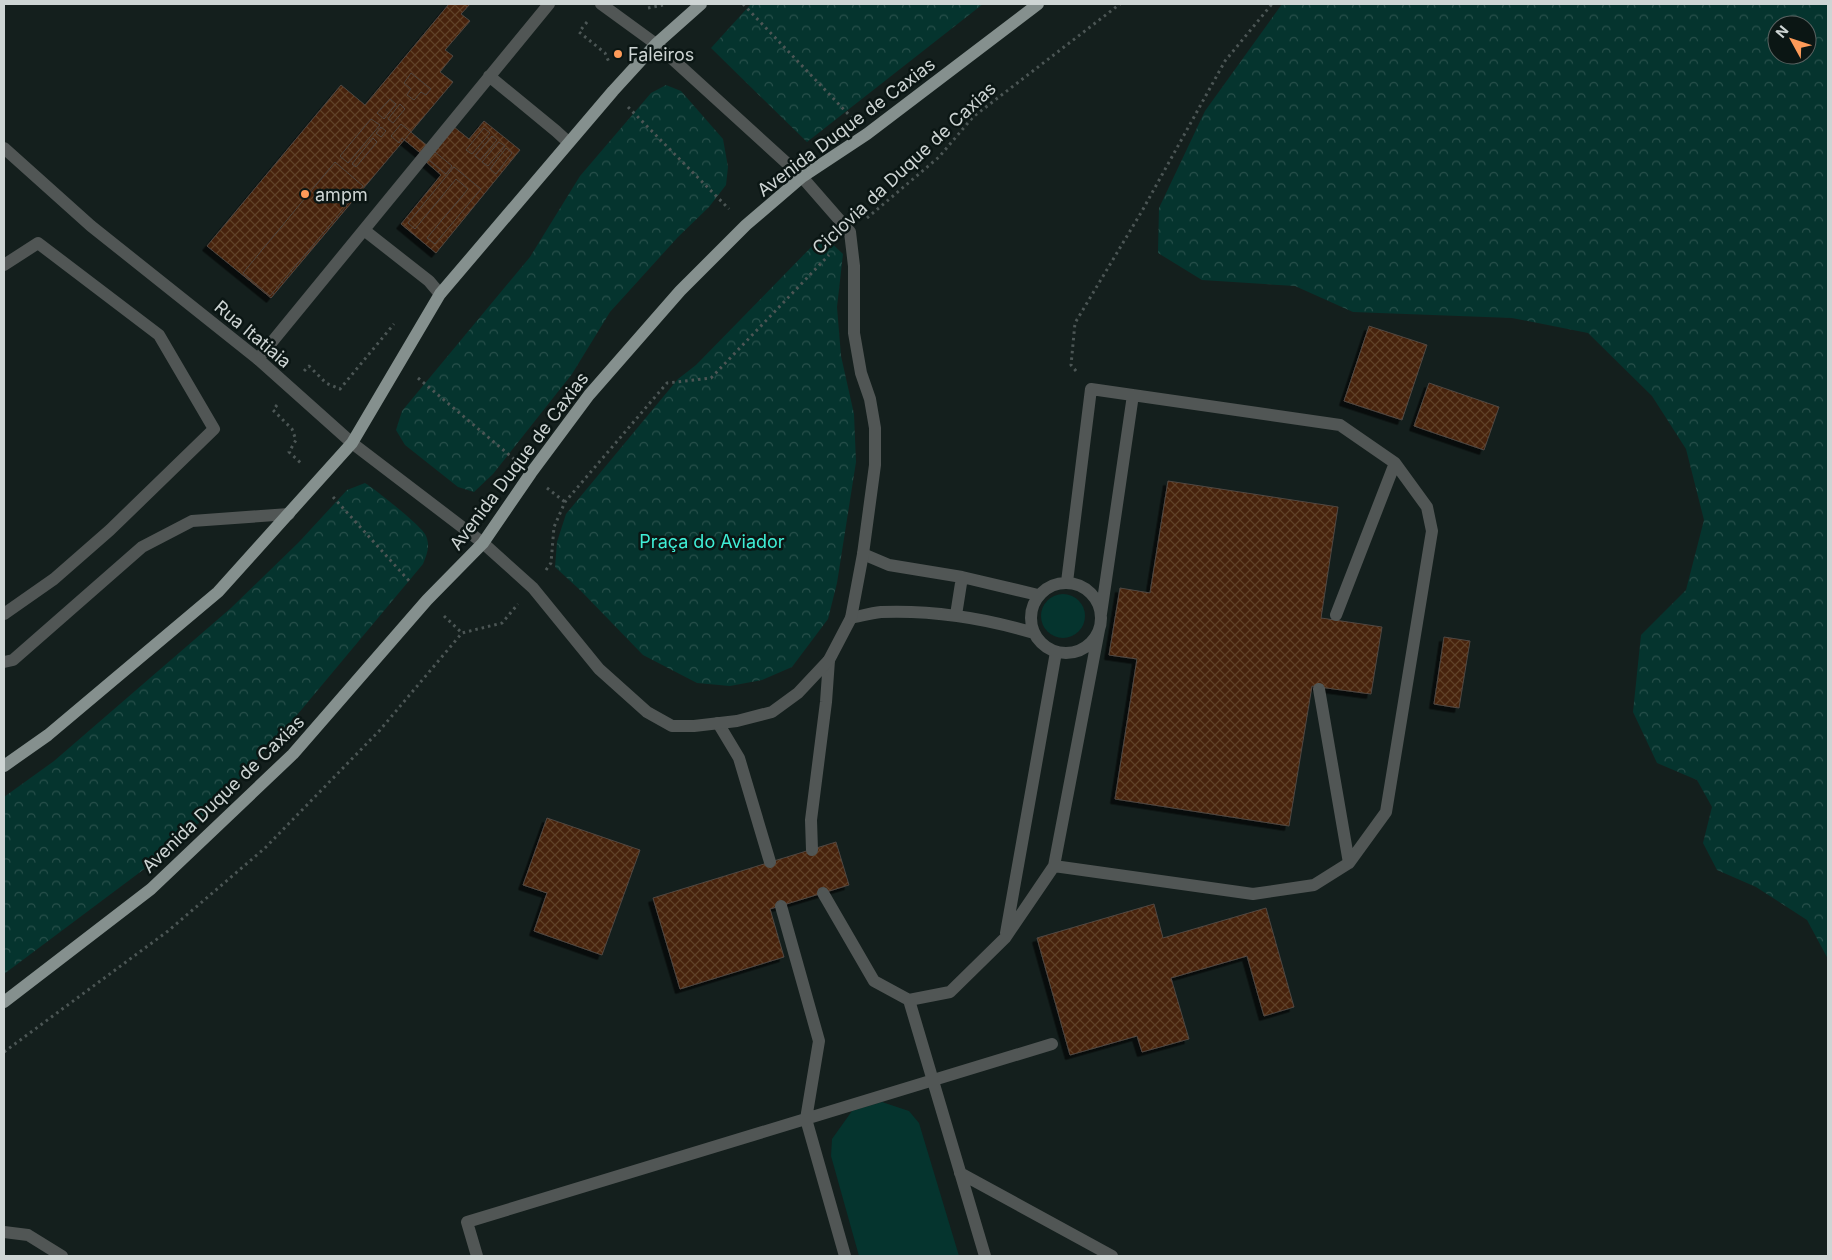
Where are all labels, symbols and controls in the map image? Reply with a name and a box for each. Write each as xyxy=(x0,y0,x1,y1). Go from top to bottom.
north arrow xyxy=(1767,15,1817,65)
text: N xyxy=(1772,22,1792,41)
place label: Faleiros xyxy=(628,44,694,65)
marker: Faleiros xyxy=(612,48,624,60)
street label: Avenida Duque de Caxias xyxy=(753,53,939,201)
street label: Ciclovia da Duque de Caxias xyxy=(808,77,1000,259)
place label: ampm xyxy=(315,184,368,205)
marker: ampm xyxy=(299,188,311,200)
street label: Rua Itatiaia xyxy=(210,296,296,372)
street label: Avenida Duque de Caxias xyxy=(445,368,593,554)
park label: Praça do Aviador xyxy=(639,531,785,552)
street label: Avenida Duque de Caxias xyxy=(138,711,308,877)

